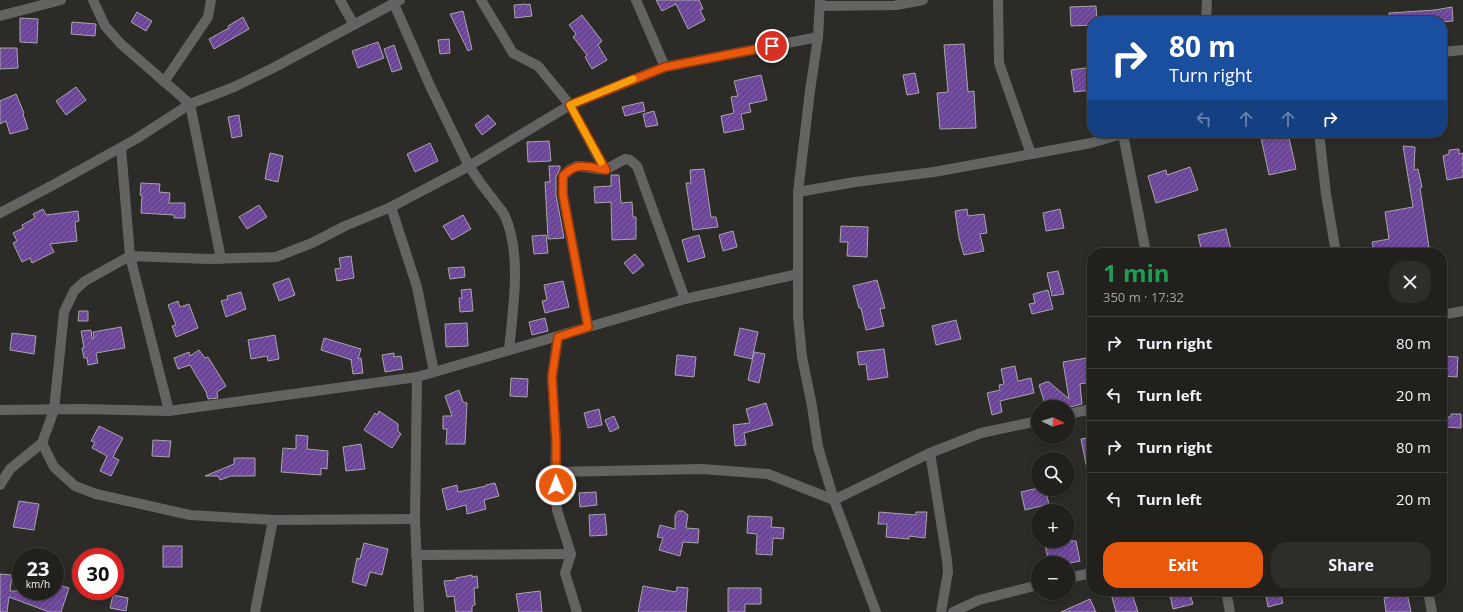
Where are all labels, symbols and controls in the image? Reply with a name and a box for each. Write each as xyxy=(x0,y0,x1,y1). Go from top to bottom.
text: 80 m xyxy=(1169,27,1236,65)
pin xyxy=(755,29,789,63)
icon: right xyxy=(1103,32,1155,84)
icon: arrive xyxy=(761,35,783,57)
text: Turn right xyxy=(1169,63,1252,87)
icon: left xyxy=(1193,108,1215,130)
icon: ahead xyxy=(1235,108,1257,130)
icon: ahead xyxy=(1277,108,1299,130)
icon: right xyxy=(1319,108,1341,130)
text: 1 min xyxy=(1103,256,1170,289)
button: close xyxy=(1389,261,1431,303)
text: 350 m · 17:32 xyxy=(1103,288,1184,306)
icon: right xyxy=(1103,332,1125,354)
text: Turn right xyxy=(1137,333,1212,353)
text: 80 m xyxy=(1396,333,1431,353)
icon: left xyxy=(1103,384,1125,406)
text: Turn left xyxy=(1137,385,1202,405)
text: 20 m xyxy=(1396,385,1431,405)
north arrow xyxy=(1031,400,1075,444)
map controls xyxy=(1031,400,1075,600)
icon: right xyxy=(1103,436,1125,458)
text: Turn right xyxy=(1137,437,1212,457)
text: 80 m xyxy=(1396,437,1431,457)
button: search xyxy=(1031,452,1075,496)
position arrow xyxy=(535,464,577,506)
icon: left xyxy=(1103,488,1125,510)
text: Turn left xyxy=(1137,489,1202,509)
text: 20 m xyxy=(1396,489,1431,509)
button: + xyxy=(1031,504,1075,548)
button: Exit xyxy=(1103,542,1263,588)
button: Share xyxy=(1271,542,1431,588)
speed limit sign: 30 xyxy=(72,548,124,600)
text: 23 xyxy=(27,555,49,582)
button: − xyxy=(1031,556,1075,600)
text: km/h xyxy=(26,577,50,591)

